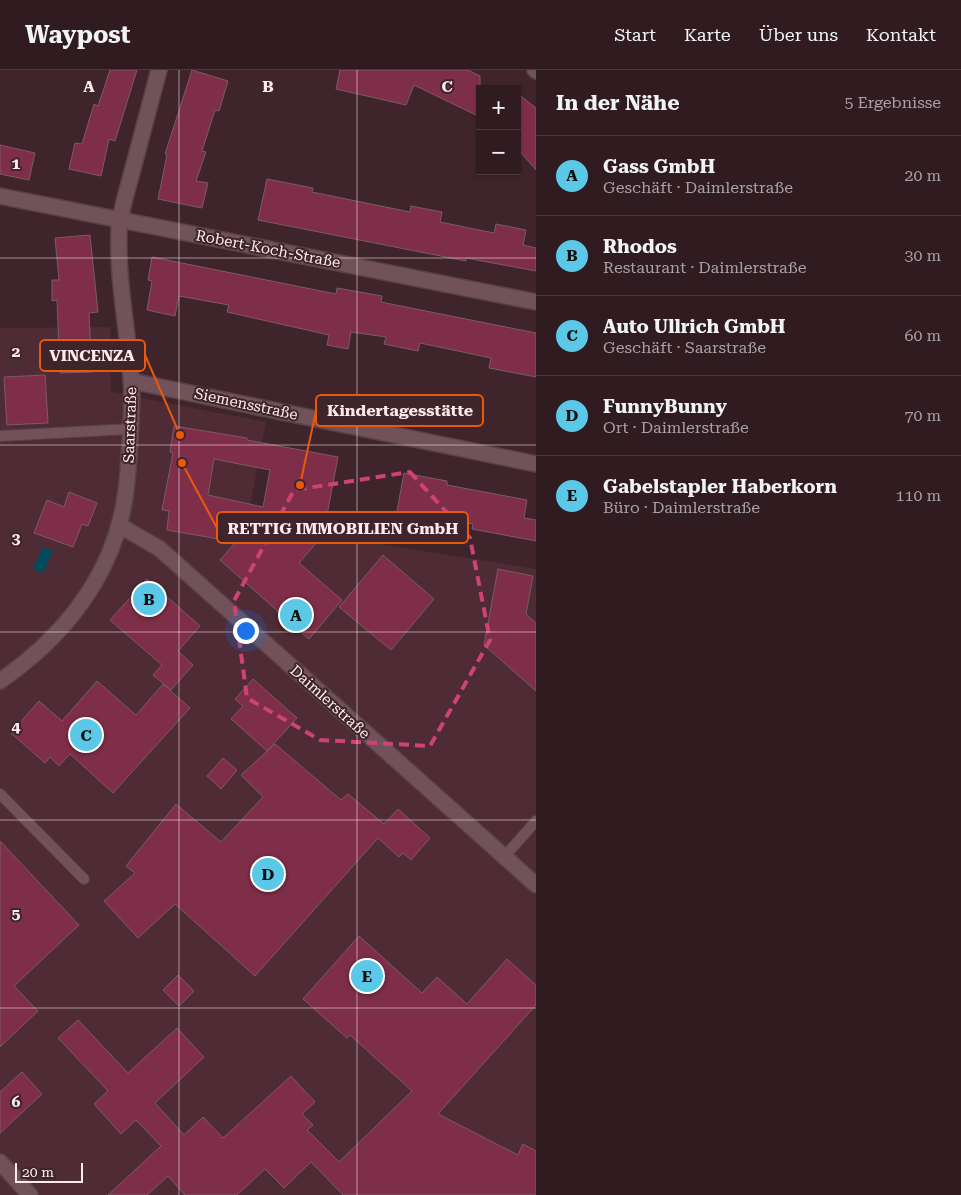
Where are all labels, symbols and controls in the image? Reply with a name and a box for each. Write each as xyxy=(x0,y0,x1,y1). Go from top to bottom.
text: Waypost xyxy=(25,21,130,49)
text: Start xyxy=(614,24,656,45)
text: Karte xyxy=(684,24,731,45)
text: Über uns xyxy=(759,24,838,45)
text: Kontakt xyxy=(866,24,936,45)
text: A xyxy=(83,77,95,96)
text: B xyxy=(262,77,274,96)
text: C xyxy=(441,77,453,96)
map controls xyxy=(476,85,521,175)
button: + xyxy=(476,85,521,130)
text: In der Nähe xyxy=(556,91,679,115)
text: 5 Ergebnisse xyxy=(844,93,941,112)
button: − xyxy=(476,130,521,175)
text: 1 xyxy=(12,154,21,173)
text: Gass GmbH xyxy=(603,155,715,178)
text: A xyxy=(566,166,578,185)
text: 20 m xyxy=(904,166,941,185)
text: Geschäft · Daimlerstraße xyxy=(603,178,793,197)
street label: Robert-Koch-Straße xyxy=(194,226,342,272)
text: Rhodos xyxy=(603,235,677,258)
text: B xyxy=(566,246,578,265)
text: 30 m xyxy=(904,246,941,265)
text: Restaurant · Daimlerstraße xyxy=(603,258,806,277)
text: Auto Ullrich GmbH xyxy=(603,315,786,338)
text: C xyxy=(566,326,578,345)
text: 60 m xyxy=(904,326,941,345)
text: Geschäft · Saarstraße xyxy=(603,338,766,357)
callout: VINCENZA xyxy=(40,340,145,371)
text: 2 xyxy=(12,342,21,361)
text: VINCENZA xyxy=(49,346,135,365)
street label: Siemensstraße xyxy=(193,384,299,424)
street label: Saarstraße xyxy=(120,387,140,463)
callout: Kindertagesstätte xyxy=(316,395,483,426)
text: FunnyBunny xyxy=(603,395,727,418)
text: Kindertagesstätte xyxy=(327,401,473,420)
text: D xyxy=(566,406,578,425)
text: 70 m xyxy=(904,406,941,425)
text: Ort · Daimlerstraße xyxy=(603,418,749,437)
text: Gabelstapler Haberkorn xyxy=(603,475,837,498)
text: E xyxy=(567,486,577,505)
text: 110 m xyxy=(895,486,941,505)
text: Büro · Daimlerstraße xyxy=(603,498,760,517)
callout: RETTIG IMMOBILIEN GmbH xyxy=(217,512,468,543)
text: RETTIG IMMOBILIEN GmbH xyxy=(227,519,459,538)
text: 3 xyxy=(12,529,21,548)
pin: B xyxy=(133,580,165,618)
pin: A xyxy=(280,596,312,634)
your location xyxy=(233,618,259,644)
street label: Daimlerstraße xyxy=(286,661,374,743)
pin: C xyxy=(70,716,102,754)
text: 4 xyxy=(12,717,21,736)
pin: D xyxy=(252,855,284,893)
text: 5 xyxy=(12,904,21,923)
pin: E xyxy=(351,957,383,995)
text: 6 xyxy=(12,1092,21,1111)
scale bar xyxy=(15,1160,82,1183)
text: 20 m xyxy=(22,1164,54,1180)

